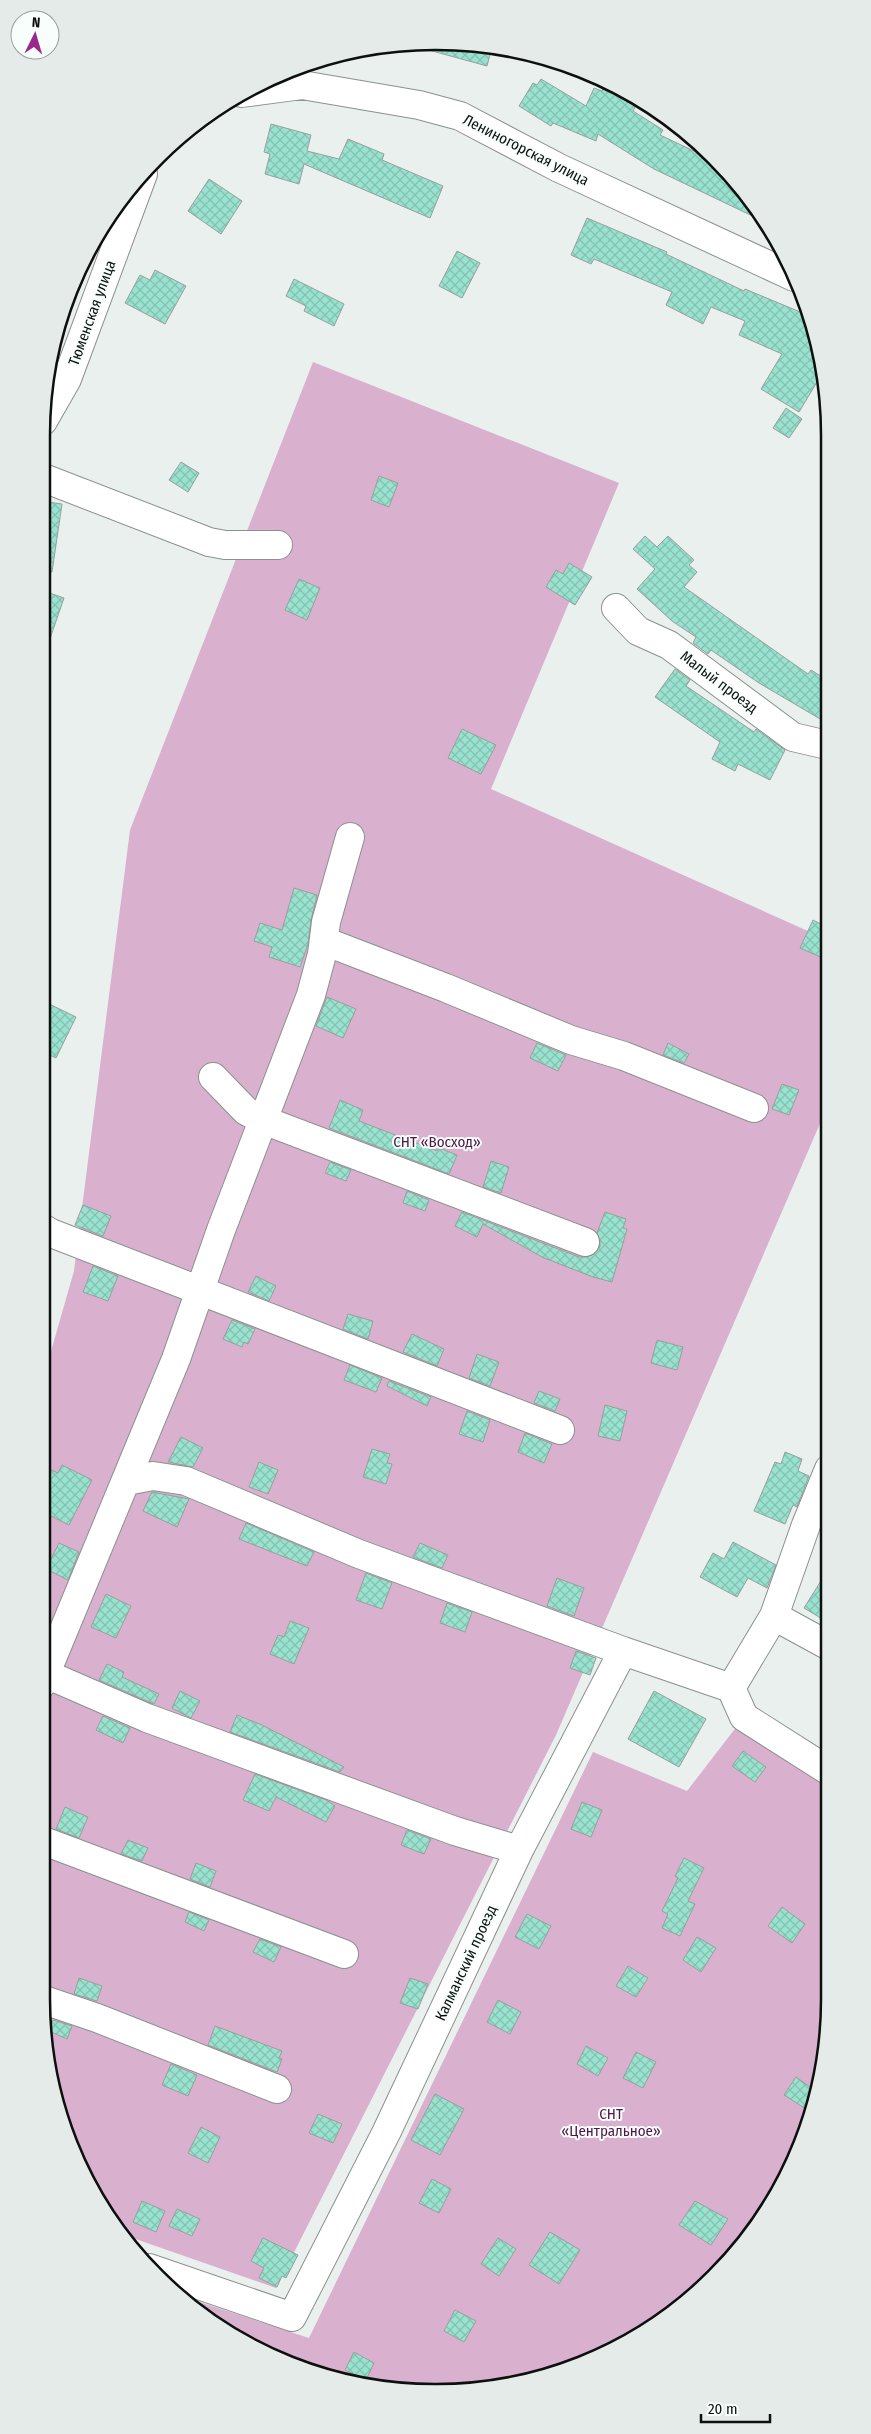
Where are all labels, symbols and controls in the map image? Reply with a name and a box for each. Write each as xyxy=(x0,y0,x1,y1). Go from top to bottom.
north arrow xyxy=(10,10,60,60)
text: N xyxy=(31,14,41,31)
street label: Лениногорская улица xyxy=(460,111,592,189)
street label: Тюменская улица xyxy=(65,258,119,368)
street label: Малый проезд xyxy=(677,647,761,717)
park label: СНТ «Восход» xyxy=(393,1133,481,1151)
street label: Калманский проезд xyxy=(431,1902,501,2024)
park label: СНТ «Центральное» xyxy=(561,2105,661,2140)
scale bar xyxy=(701,2392,770,2424)
text: 20 m xyxy=(708,2400,738,2418)

